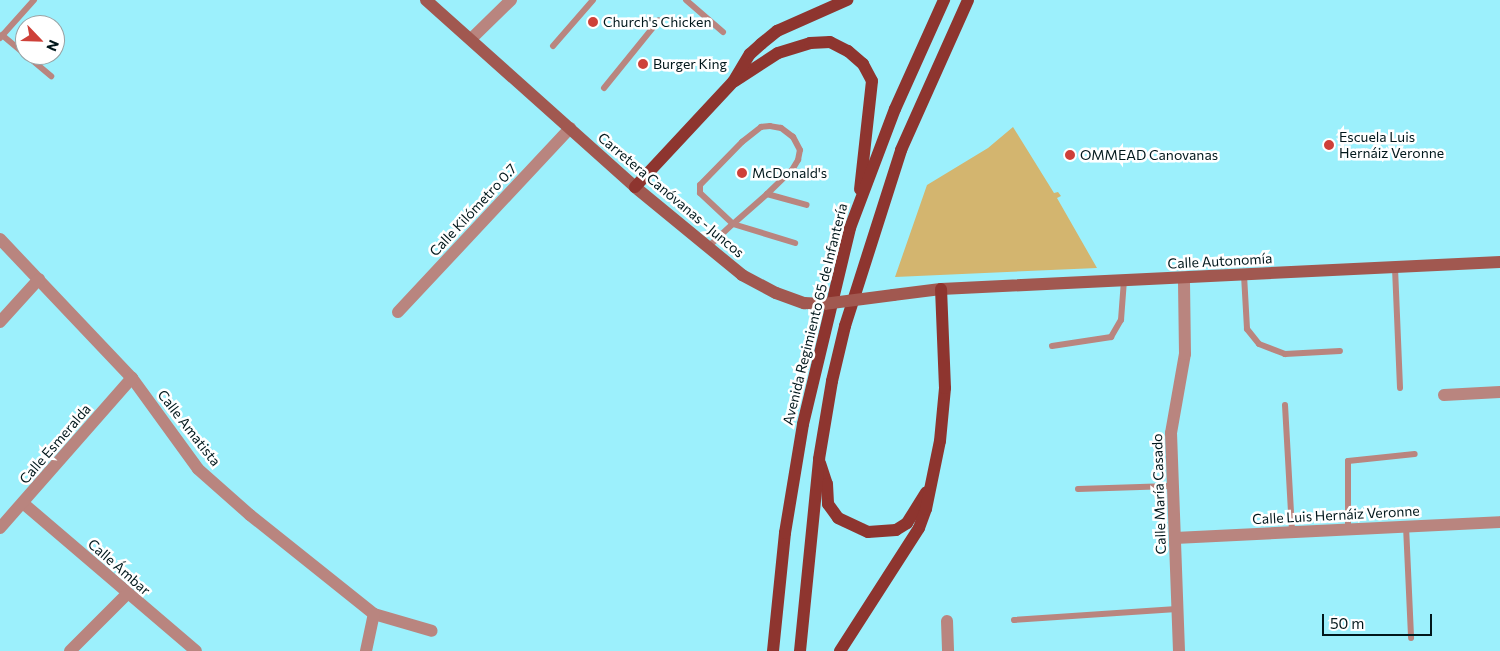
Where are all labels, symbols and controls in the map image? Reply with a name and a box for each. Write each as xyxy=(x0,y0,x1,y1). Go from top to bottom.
place label: Church's Chicken xyxy=(603,14,711,30)
north arrow xyxy=(15,15,65,65)
marker: Church's Chicken xyxy=(587,16,599,28)
text: N xyxy=(43,38,63,54)
place label: Burger King xyxy=(653,56,727,72)
marker: Burger King xyxy=(637,58,649,70)
street label: Carretera Canóvanas - Juncos xyxy=(595,129,747,261)
place label: Escuela Luis Hernáiz Veronne xyxy=(1339,129,1444,162)
marker: Escuela Luis Hernáiz Veronne xyxy=(1323,139,1335,151)
place label: OMMEAD Canovanas xyxy=(1080,147,1218,163)
marker: OMMEAD Canovanas xyxy=(1064,149,1076,161)
street label: Calle Kilómetro 0.7 xyxy=(426,160,520,260)
place label: McDonald's xyxy=(752,165,827,181)
marker: McDonald's xyxy=(736,167,748,179)
street label: Avenida Regimiento 65 de Infantería xyxy=(779,201,851,427)
street label: Calle Autonomía xyxy=(1167,250,1273,272)
street label: Calle Amatista xyxy=(154,387,224,469)
street label: Calle Esmeralda xyxy=(16,401,94,487)
street label: Calle María Casado xyxy=(1148,433,1170,555)
street label: Calle Luis Hernáiz Veronne xyxy=(1252,502,1420,528)
street label: Calle Ámbar xyxy=(84,535,154,599)
scale bar xyxy=(1325,604,1435,636)
text: 50 m xyxy=(1330,614,1364,632)

